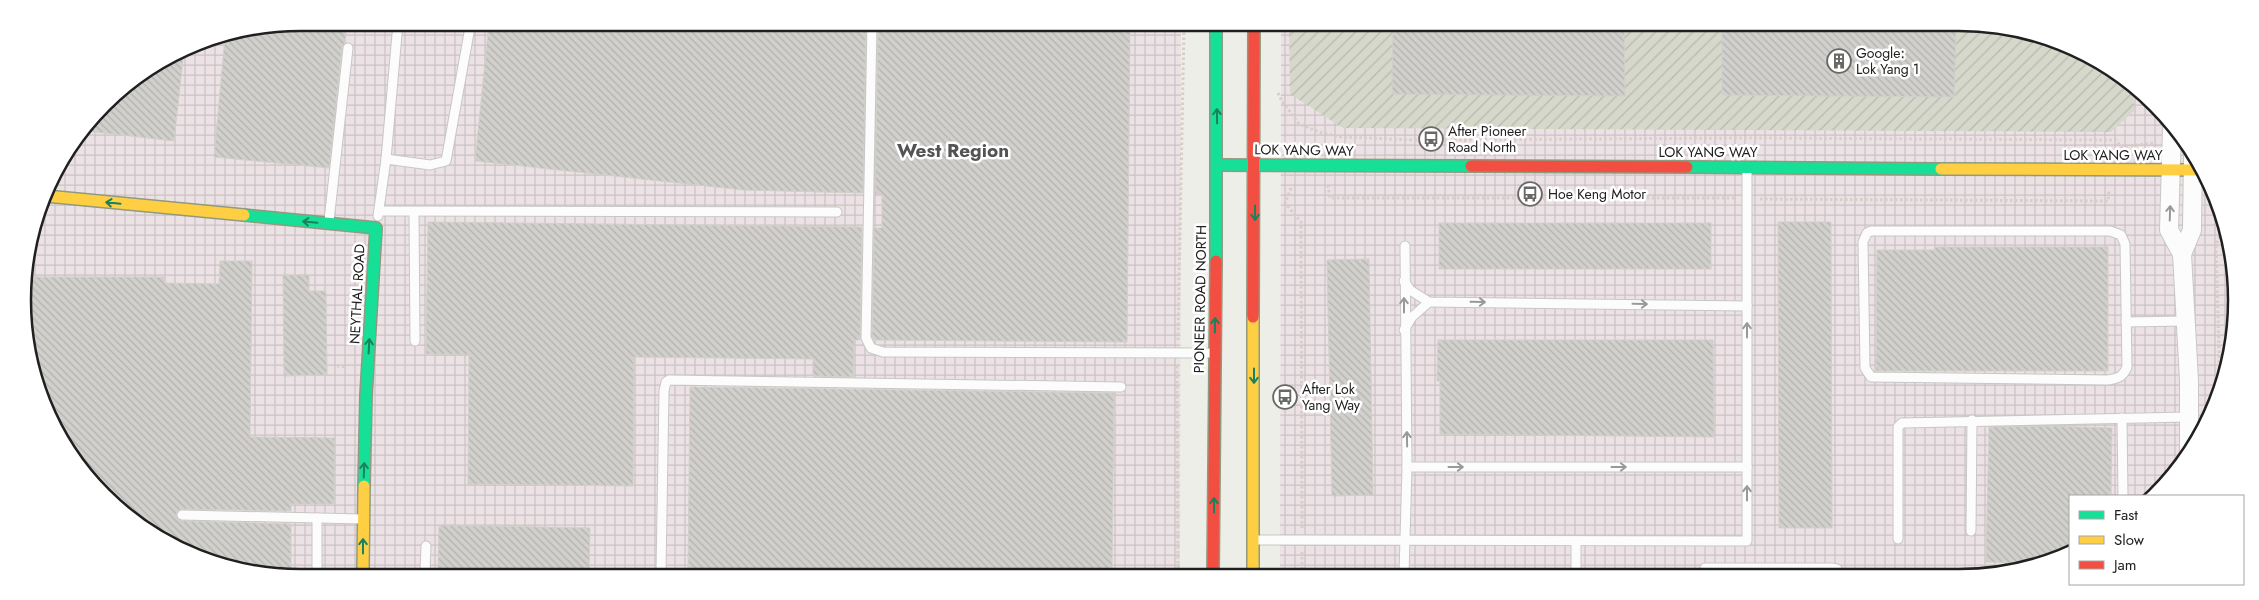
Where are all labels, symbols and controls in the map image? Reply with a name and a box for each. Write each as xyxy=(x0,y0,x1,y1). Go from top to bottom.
place label: Google: Lok Yang 1 xyxy=(1856,43,1919,79)
building icon: Google: Lok Yang 1 xyxy=(1826,48,1852,74)
one-way arrow xyxy=(1212,108,1222,124)
place label: After Pioneer Road North xyxy=(1448,121,1527,157)
bus stop icon: After Pioneer Road North xyxy=(1418,126,1444,152)
district label: West Region xyxy=(897,137,1009,164)
street label: LOK YANG WAY xyxy=(1254,139,1354,161)
street label: LOK YANG WAY xyxy=(1658,142,1758,162)
street label: LOK YANG WAY xyxy=(2063,145,2163,165)
bus stop icon: Hoe Keng Motor xyxy=(1517,181,1543,207)
place label: Hoe Keng Motor xyxy=(1548,184,1646,204)
one-way arrow xyxy=(105,198,121,208)
one-way arrow xyxy=(1250,205,1260,221)
one-way arrow xyxy=(2165,206,2174,222)
one-way arrow xyxy=(302,217,318,227)
street label: PIONEER ROAD NORTH xyxy=(1189,225,1211,373)
street label: NEYTHAL ROAD xyxy=(344,243,370,345)
one-way arrow xyxy=(1470,297,1486,307)
one-way arrow xyxy=(1399,298,1409,314)
one-way arrow xyxy=(1632,300,1648,309)
one-way arrow xyxy=(1210,318,1220,334)
one-way arrow xyxy=(1742,322,1752,338)
one-way arrow xyxy=(364,339,373,355)
one-way arrow xyxy=(1249,368,1259,384)
place label: After Lok Yang Way xyxy=(1302,379,1361,415)
bus stop icon: After Lok Yang Way xyxy=(1272,384,1298,410)
one-way arrow xyxy=(1402,432,1412,448)
one-way arrow xyxy=(359,462,369,478)
one-way arrow xyxy=(1448,462,1464,472)
one-way arrow xyxy=(1610,462,1626,472)
one-way arrow xyxy=(1742,485,1752,501)
legend xyxy=(2069,495,2244,585)
one-way arrow xyxy=(1209,498,1219,514)
text: Fast xyxy=(2114,504,2138,526)
text: Slow xyxy=(2114,529,2145,551)
one-way arrow xyxy=(358,538,367,554)
text: Jam xyxy=(2112,554,2137,576)

